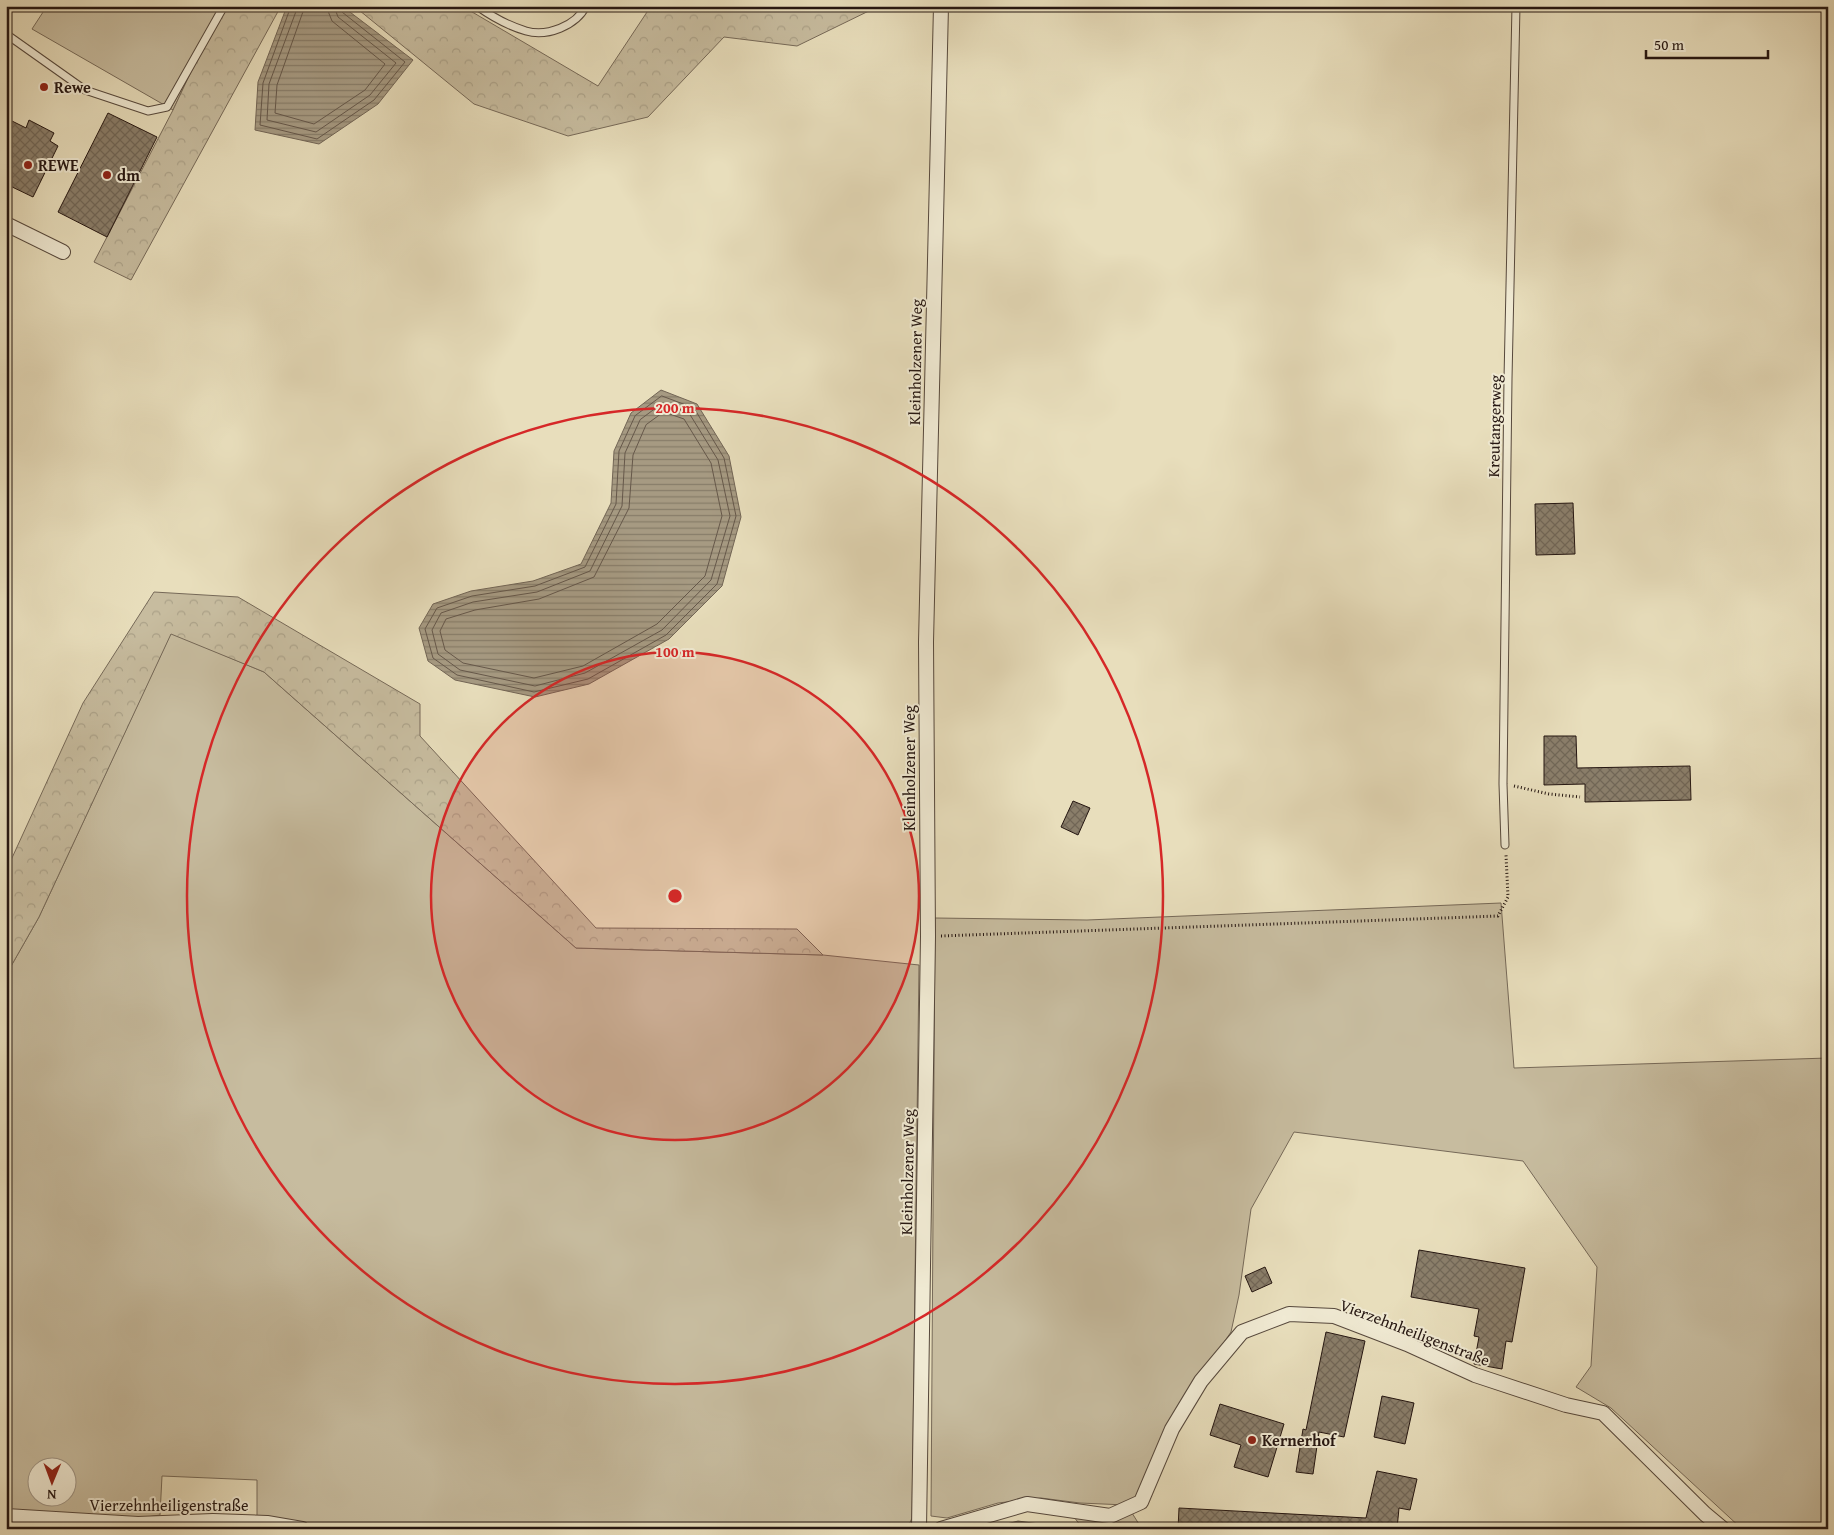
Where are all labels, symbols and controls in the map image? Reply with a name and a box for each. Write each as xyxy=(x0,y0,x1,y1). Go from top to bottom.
scale bar xyxy=(1646,28,1769,60)
text: 50 m xyxy=(1654,34,1685,55)
place label: Rewe xyxy=(54,75,91,99)
marker: Rewe xyxy=(38,81,50,93)
place label: REWE xyxy=(38,153,79,177)
marker: REWE xyxy=(22,159,34,171)
place label: dm xyxy=(117,163,140,187)
marker: dm xyxy=(101,169,113,181)
street label: Kleinholzener Weg xyxy=(902,299,928,425)
street label: Kreutangerweg xyxy=(1481,374,1507,478)
text: 200 m xyxy=(655,397,695,418)
text: 100 m xyxy=(655,641,695,662)
street label: Kleinholzener Weg xyxy=(897,705,921,831)
centre of rings xyxy=(666,887,684,905)
street label: Kleinholzener Weg xyxy=(894,1109,920,1235)
street label: Vierzehnheiligenstraße xyxy=(1337,1292,1493,1372)
place label: Kernerhof xyxy=(1262,1428,1338,1452)
marker: Kernerhof xyxy=(1246,1434,1258,1446)
north arrow xyxy=(28,1458,78,1508)
text: N xyxy=(46,1485,57,1505)
street label: Vierzehnheiligenstraße xyxy=(90,1493,248,1517)

